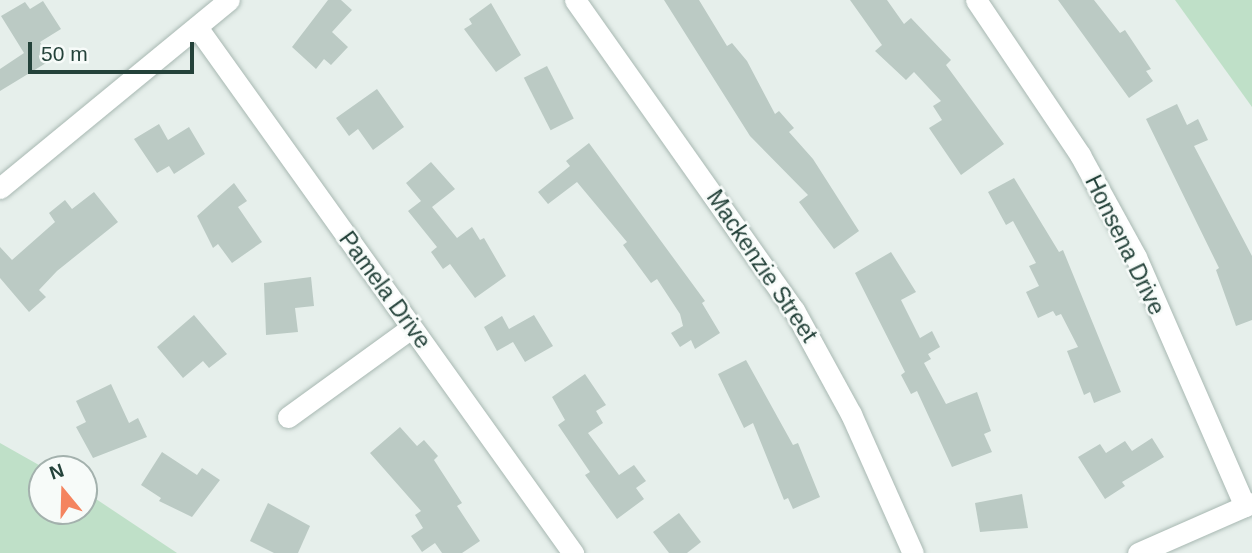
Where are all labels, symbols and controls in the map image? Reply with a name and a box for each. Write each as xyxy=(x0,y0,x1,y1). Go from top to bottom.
scale bar xyxy=(32,28,198,72)
text: 50 m xyxy=(41,42,88,65)
street label: Honsena Drive xyxy=(1079,171,1171,319)
street label: Mackenzie Street xyxy=(701,185,823,347)
street label: Pamela Drive xyxy=(333,226,437,354)
north arrow xyxy=(28,455,98,525)
text: N xyxy=(47,459,67,484)

